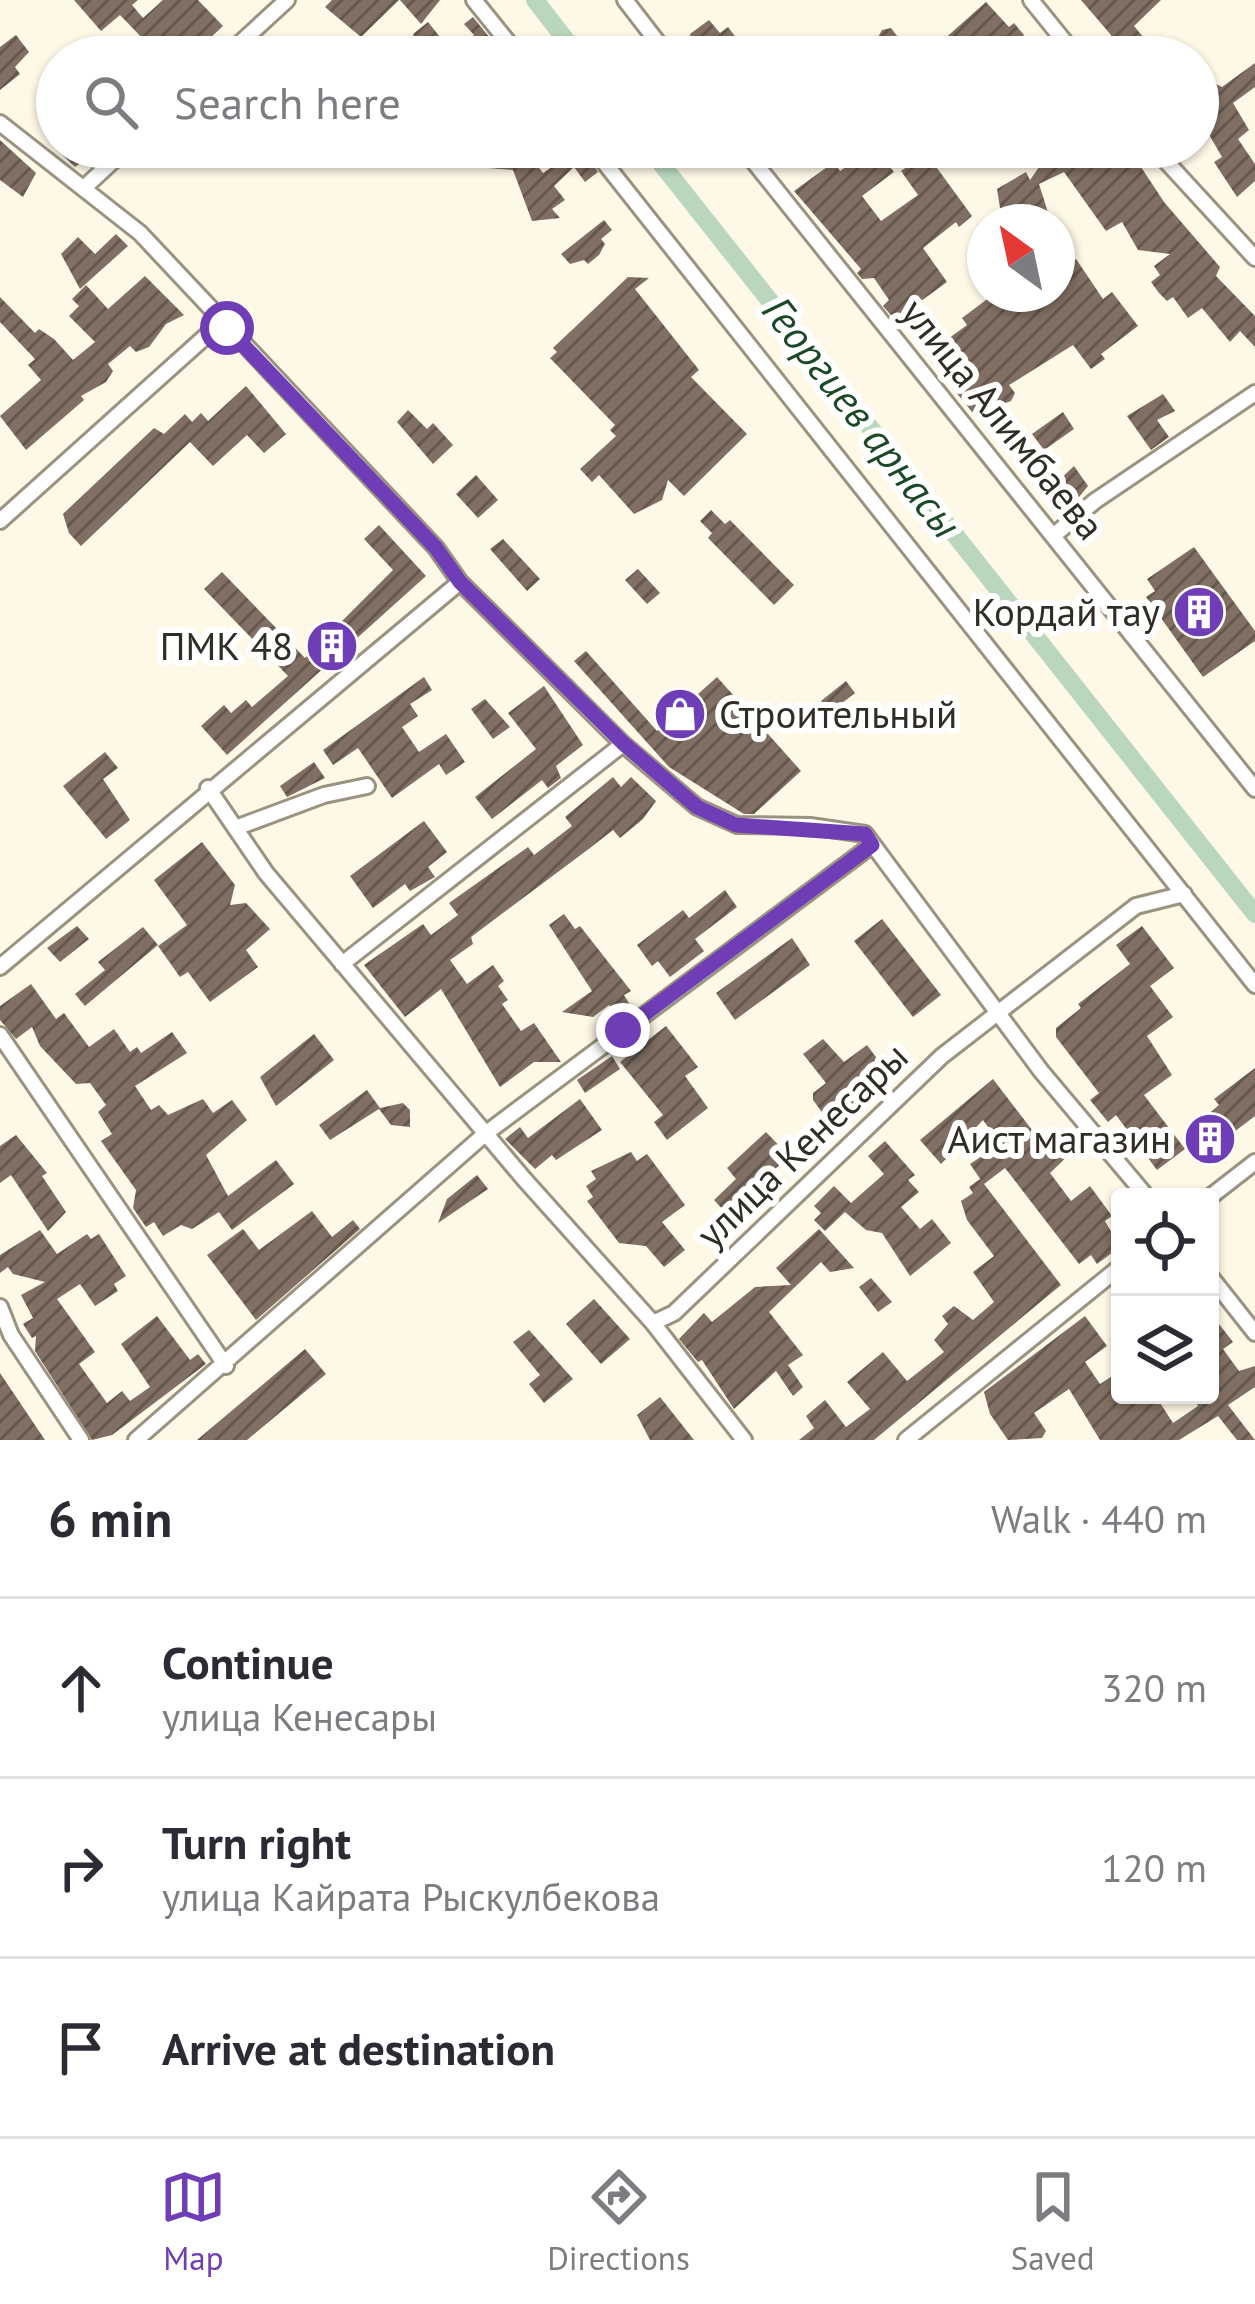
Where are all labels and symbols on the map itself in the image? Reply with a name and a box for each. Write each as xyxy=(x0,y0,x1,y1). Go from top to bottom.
north arrow xyxy=(967,204,1075,312)
water label: Георгиев арнасы xyxy=(751,285,974,549)
street label: улица Алимбаева xyxy=(890,288,1116,550)
route start xyxy=(200,301,254,355)
building icon: Кордай тау xyxy=(1171,584,1227,640)
place label: Кордай тау xyxy=(973,586,1160,637)
building icon: ПМК 48 xyxy=(304,618,360,674)
place label: ПМК 48 xyxy=(160,620,293,671)
shop icon: Строительный xyxy=(652,686,708,742)
place label: Строительный xyxy=(719,688,957,739)
route end xyxy=(596,1003,650,1057)
street label: улица Кенесары xyxy=(685,1031,918,1258)
building icon: Аист магазин xyxy=(1182,1111,1238,1167)
place label: Аист магазин xyxy=(947,1113,1171,1164)

